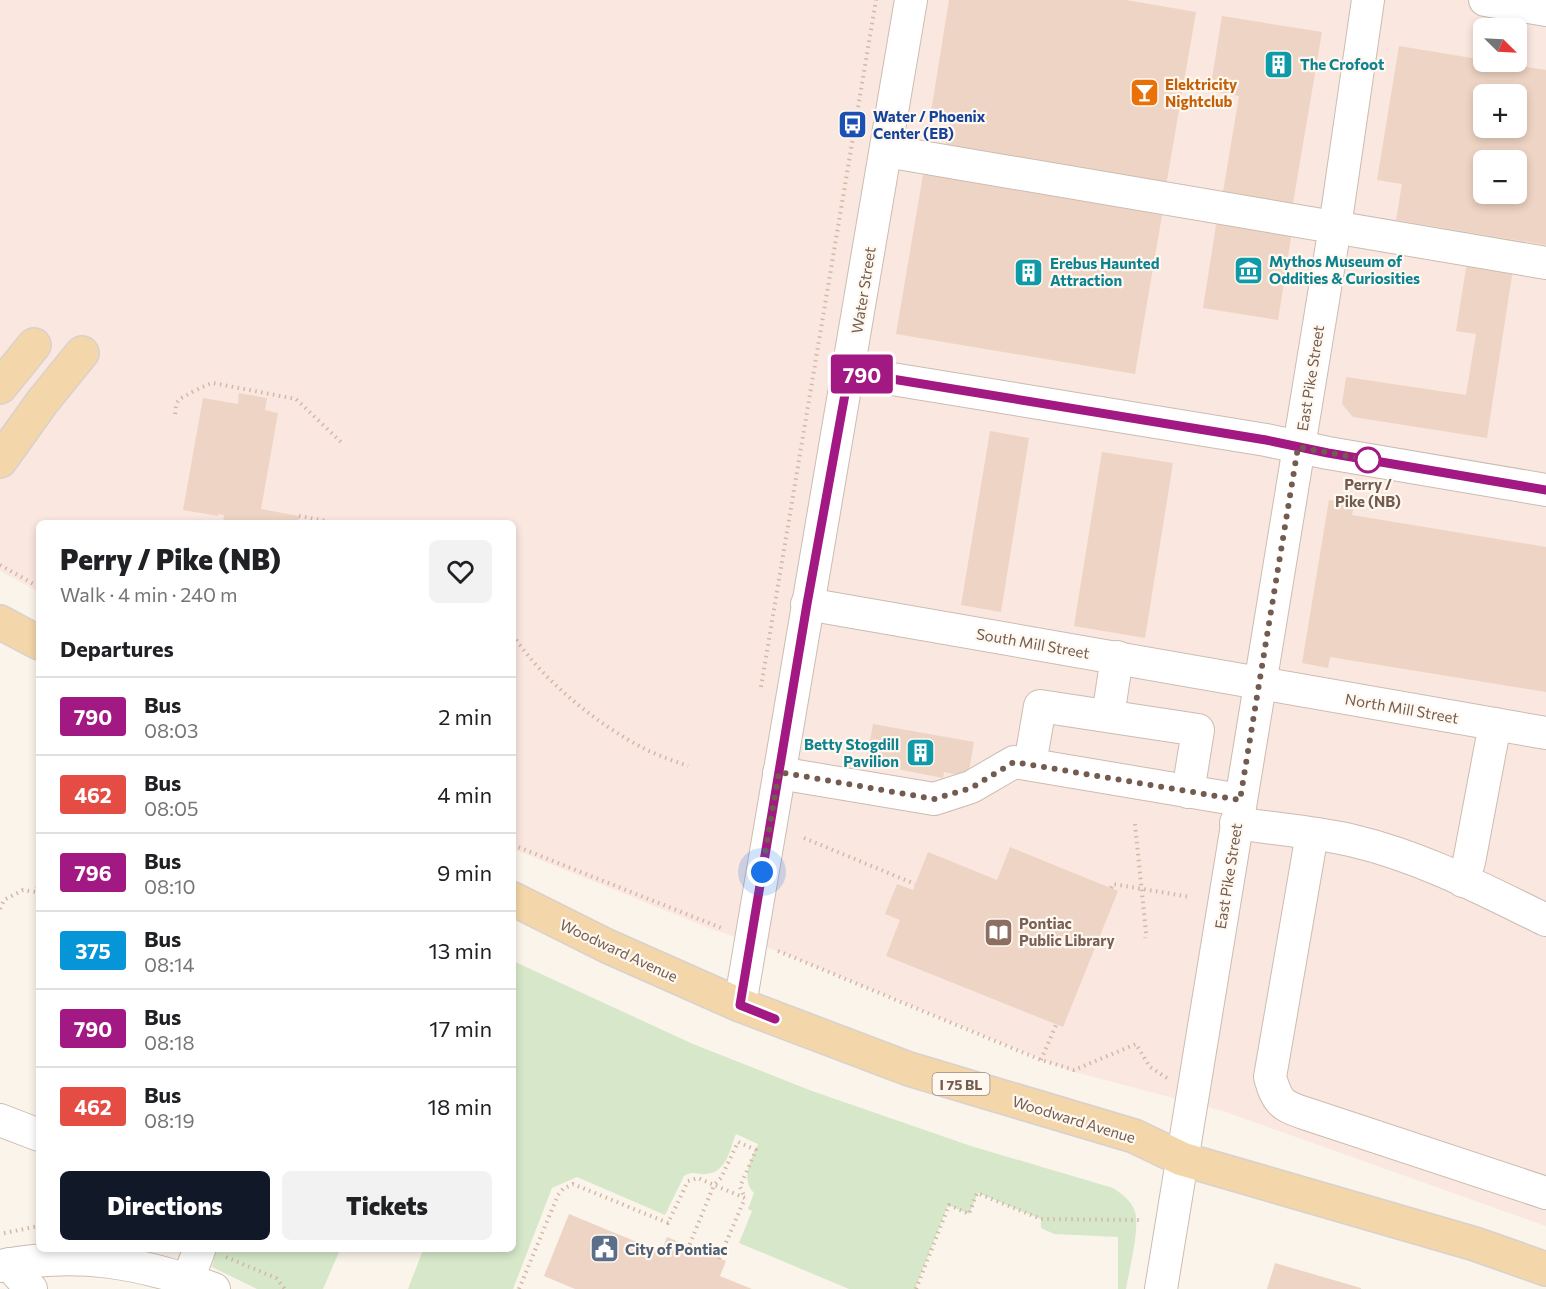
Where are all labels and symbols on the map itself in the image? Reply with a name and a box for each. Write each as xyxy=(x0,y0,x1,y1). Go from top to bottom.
north arrow xyxy=(1473,18,1527,72)
building icon: The Crofoot xyxy=(1263,48,1295,80)
place label: The Crofoot xyxy=(1300,55,1384,73)
place label: Elektricity Nightclub xyxy=(1165,75,1238,110)
bar icon: Elektricity Nightclub xyxy=(1128,77,1160,109)
place label: Water / Phoenix Center (EB) xyxy=(873,107,986,142)
bus stop icon: Water / Phoenix Center (EB) xyxy=(836,109,868,141)
street label: Water Street xyxy=(847,245,879,335)
place label: Mythos Museum of Oddities & Curiosities xyxy=(1269,252,1420,287)
place label: Erebus Haunted Attraction xyxy=(1050,254,1159,289)
museum icon: Mythos Museum of Oddities & Curiosities xyxy=(1232,254,1264,286)
building icon: Erebus Haunted Attraction xyxy=(1013,256,1045,288)
street label: East Pike Street xyxy=(1293,324,1327,432)
line badge: 790 xyxy=(828,354,896,394)
marker: Perry / Pike (NB) xyxy=(1355,447,1381,473)
place label: Perry / Pike (NB) xyxy=(1335,475,1401,510)
street label: South Mill Street xyxy=(975,624,1091,662)
street label: North Mill Street xyxy=(1344,689,1460,727)
place label: Betty Stogdill Pavilion xyxy=(804,735,899,770)
building icon: Betty Stogdill Pavilion xyxy=(904,737,936,769)
street label: East Pike Street xyxy=(1211,822,1245,930)
your location xyxy=(747,857,777,887)
place label: Pontiac Public Library xyxy=(1019,914,1115,949)
street label: Woodward Avenue xyxy=(557,915,681,985)
library icon: Pontiac Public Library xyxy=(982,916,1014,948)
road number: I 75 BL xyxy=(932,1073,990,1095)
street label: Woodward Avenue xyxy=(1010,1092,1138,1146)
public building icon: City of Pontiac xyxy=(588,1233,620,1265)
place label: City of Pontiac xyxy=(625,1240,728,1258)

